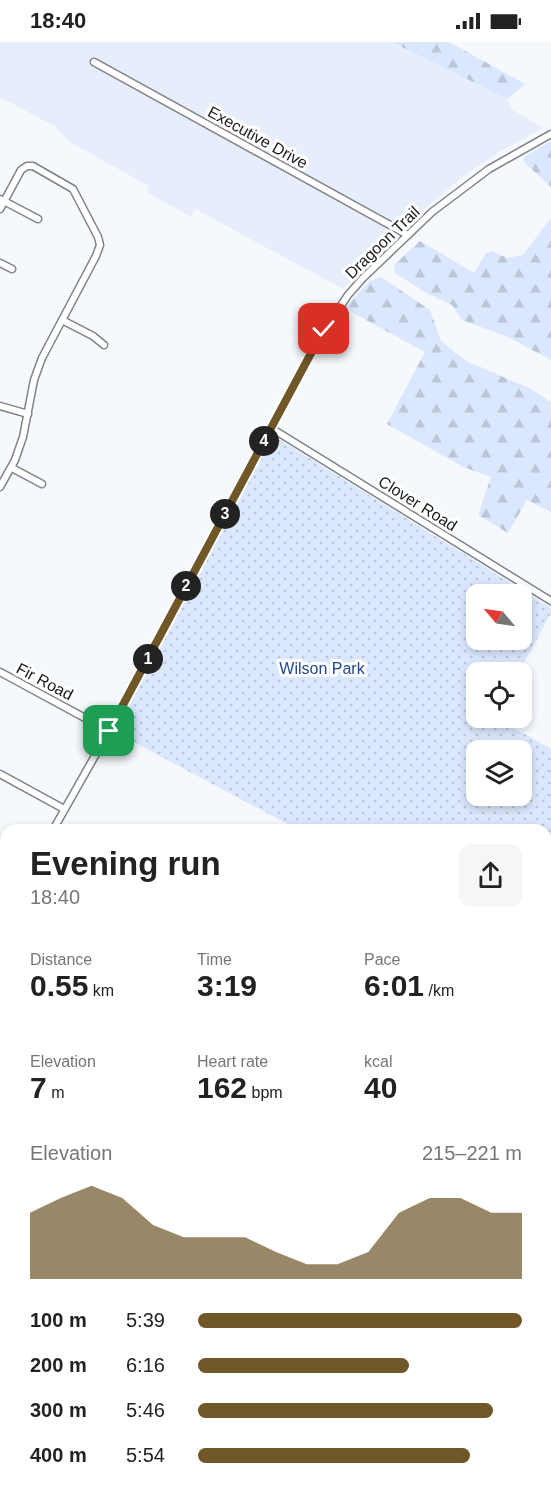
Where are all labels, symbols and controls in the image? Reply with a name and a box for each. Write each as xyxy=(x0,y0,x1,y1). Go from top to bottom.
text: 18:40 xyxy=(30,8,86,33)
street label: Executive Drive xyxy=(205,103,311,172)
street label: Dragoon Trail xyxy=(342,203,423,282)
pin xyxy=(298,303,349,354)
icon: check xyxy=(307,312,340,345)
pin: 4 xyxy=(249,426,279,456)
text: 4 xyxy=(260,432,268,449)
street label: Clover Road xyxy=(376,473,460,534)
pin: 3 xyxy=(210,499,240,529)
text: 3 xyxy=(221,505,229,522)
pin: 2 xyxy=(171,571,201,601)
text: 2 xyxy=(182,577,190,594)
north arrow xyxy=(466,584,532,650)
map controls xyxy=(466,584,532,806)
pin: 1 xyxy=(133,644,163,674)
text: 1 xyxy=(144,650,152,667)
street label: Fir Road xyxy=(14,660,76,703)
park label: Wilson Park xyxy=(279,660,366,677)
button: locate xyxy=(466,662,532,728)
pin xyxy=(83,705,134,756)
icon: arrive xyxy=(92,714,125,747)
button: layers xyxy=(466,740,532,806)
button: share xyxy=(459,844,522,907)
text: Evening run xyxy=(30,845,221,882)
text: 18:40 xyxy=(30,886,80,908)
text: Distance xyxy=(30,951,92,968)
text: Time xyxy=(197,951,232,968)
text: Pace xyxy=(364,951,400,968)
text: 0.55 xyxy=(30,969,88,1002)
text: 3:19 xyxy=(197,969,257,1002)
text: 6:01 xyxy=(364,969,424,1002)
text: km xyxy=(88,982,114,999)
text: /km xyxy=(424,982,454,999)
text: Elevation xyxy=(30,1053,96,1070)
text: Heart rate xyxy=(197,1053,268,1070)
text: kcal xyxy=(364,1053,392,1070)
text: 7 xyxy=(30,1071,47,1104)
text: 162 xyxy=(197,1071,247,1104)
text: 40 xyxy=(364,1071,397,1104)
text: m xyxy=(47,1084,64,1101)
text: bpm xyxy=(247,1084,283,1101)
text: Elevation xyxy=(30,1142,112,1164)
text: 215–221 m xyxy=(422,1142,522,1164)
text: 100 m xyxy=(30,1309,87,1331)
text: 5:39 xyxy=(126,1309,165,1331)
text: 200 m xyxy=(30,1354,87,1376)
text: 6:16 xyxy=(126,1354,165,1376)
text: 300 m xyxy=(30,1399,87,1421)
text: 5:46 xyxy=(126,1399,165,1421)
text: 400 m xyxy=(30,1444,87,1466)
text: 5:54 xyxy=(126,1444,165,1466)

